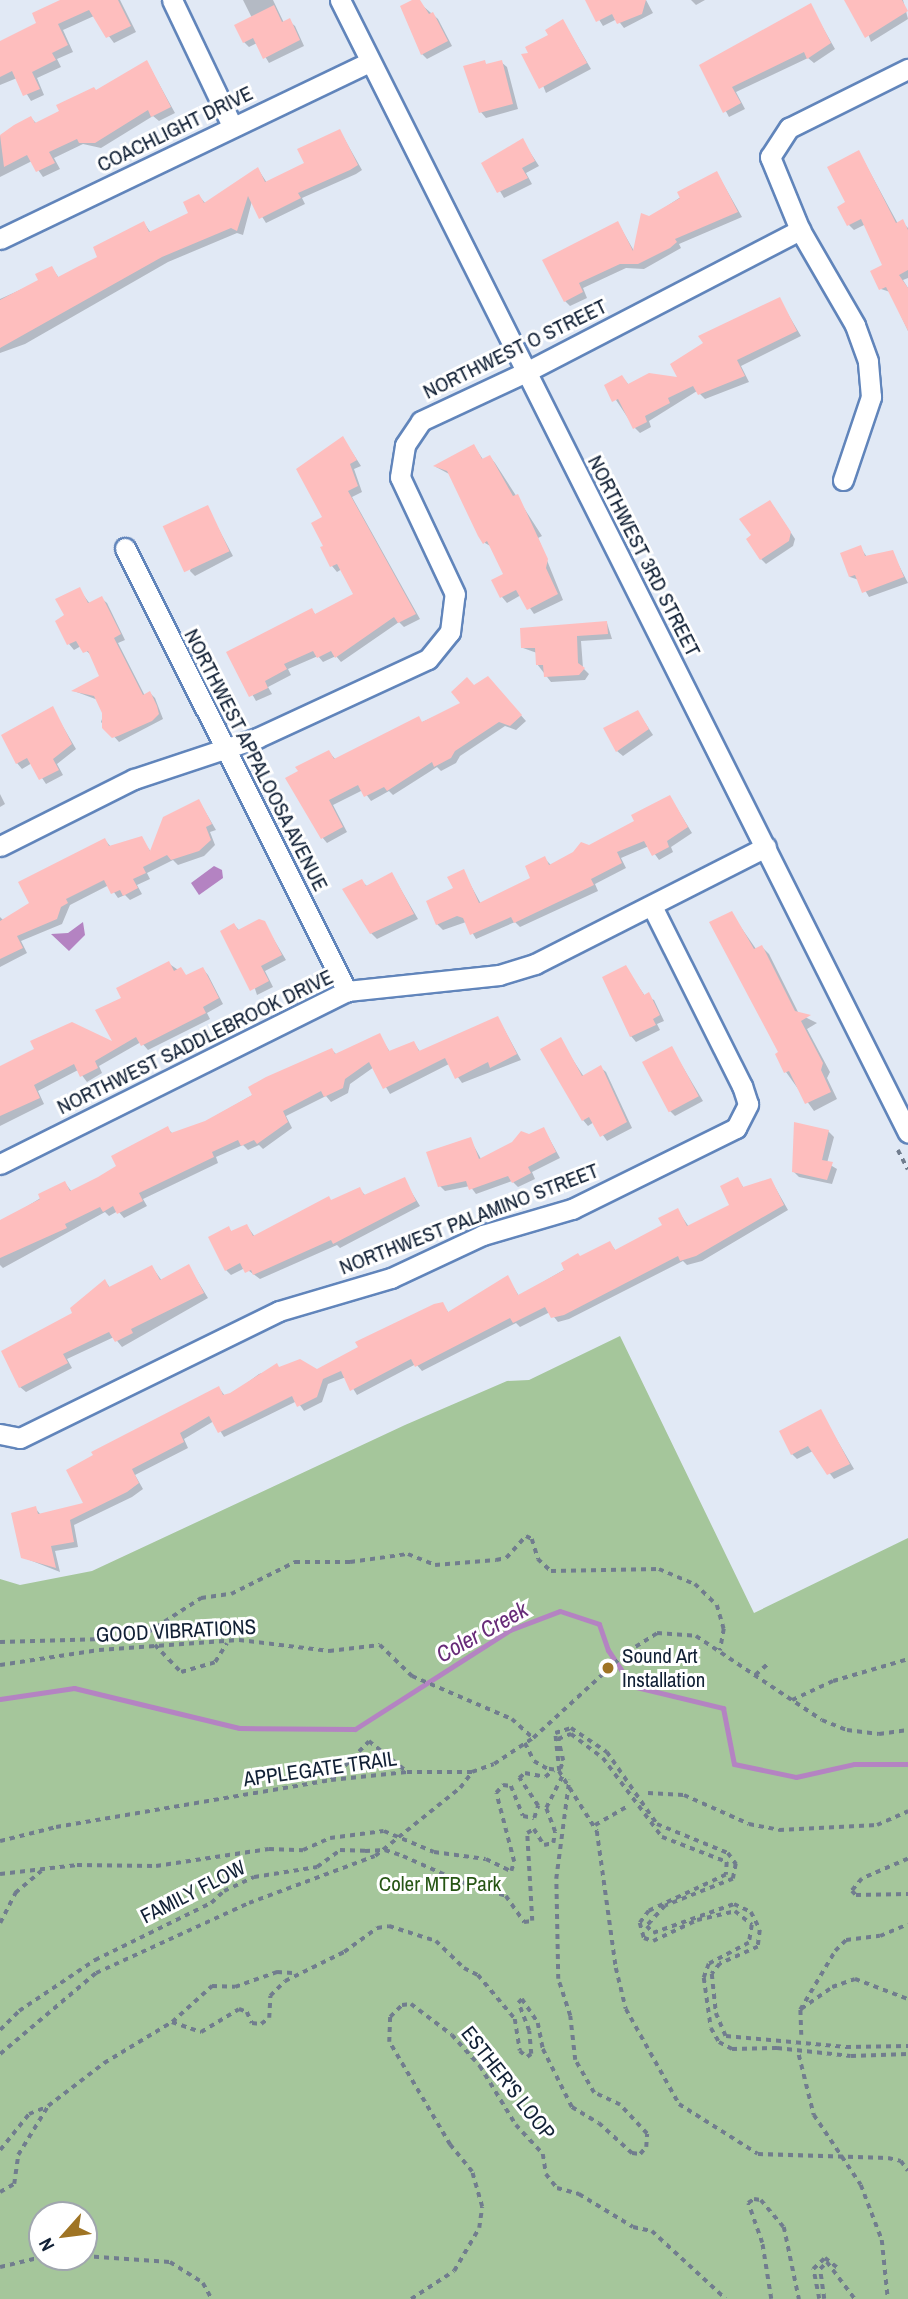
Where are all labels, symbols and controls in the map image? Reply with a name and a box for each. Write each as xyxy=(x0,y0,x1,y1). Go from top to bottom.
street label: COACHLIGHT DRIVE xyxy=(93,80,257,178)
street label: NORTHWEST O STREET xyxy=(419,293,611,405)
street label: NORTHWEST 3RD STREET xyxy=(582,451,706,661)
street label: NORTHWEST APPALOOSA AVENUE xyxy=(178,623,334,897)
street label: NORTHWEST SADDLEBROOK DRIVE xyxy=(53,964,337,1120)
street label: NORTHWEST PALAMINO STREET xyxy=(336,1158,602,1280)
water label: Coler Creek xyxy=(431,1596,533,1668)
street label: GOOD VIBRATIONS xyxy=(95,1614,257,1648)
place label: Sound Art Installation xyxy=(622,1643,705,1693)
marker: Sound Art Installation xyxy=(600,1660,616,1676)
street label: APPLEGATE TRAIL xyxy=(242,1746,398,1792)
street label: FAMILY FLOW xyxy=(136,1855,250,1929)
park label: Coler MTB Park xyxy=(379,1871,501,1897)
street label: ESTHER'S LOOP xyxy=(456,2021,560,2145)
north arrow xyxy=(28,2201,98,2271)
text: N xyxy=(32,2234,60,2256)

